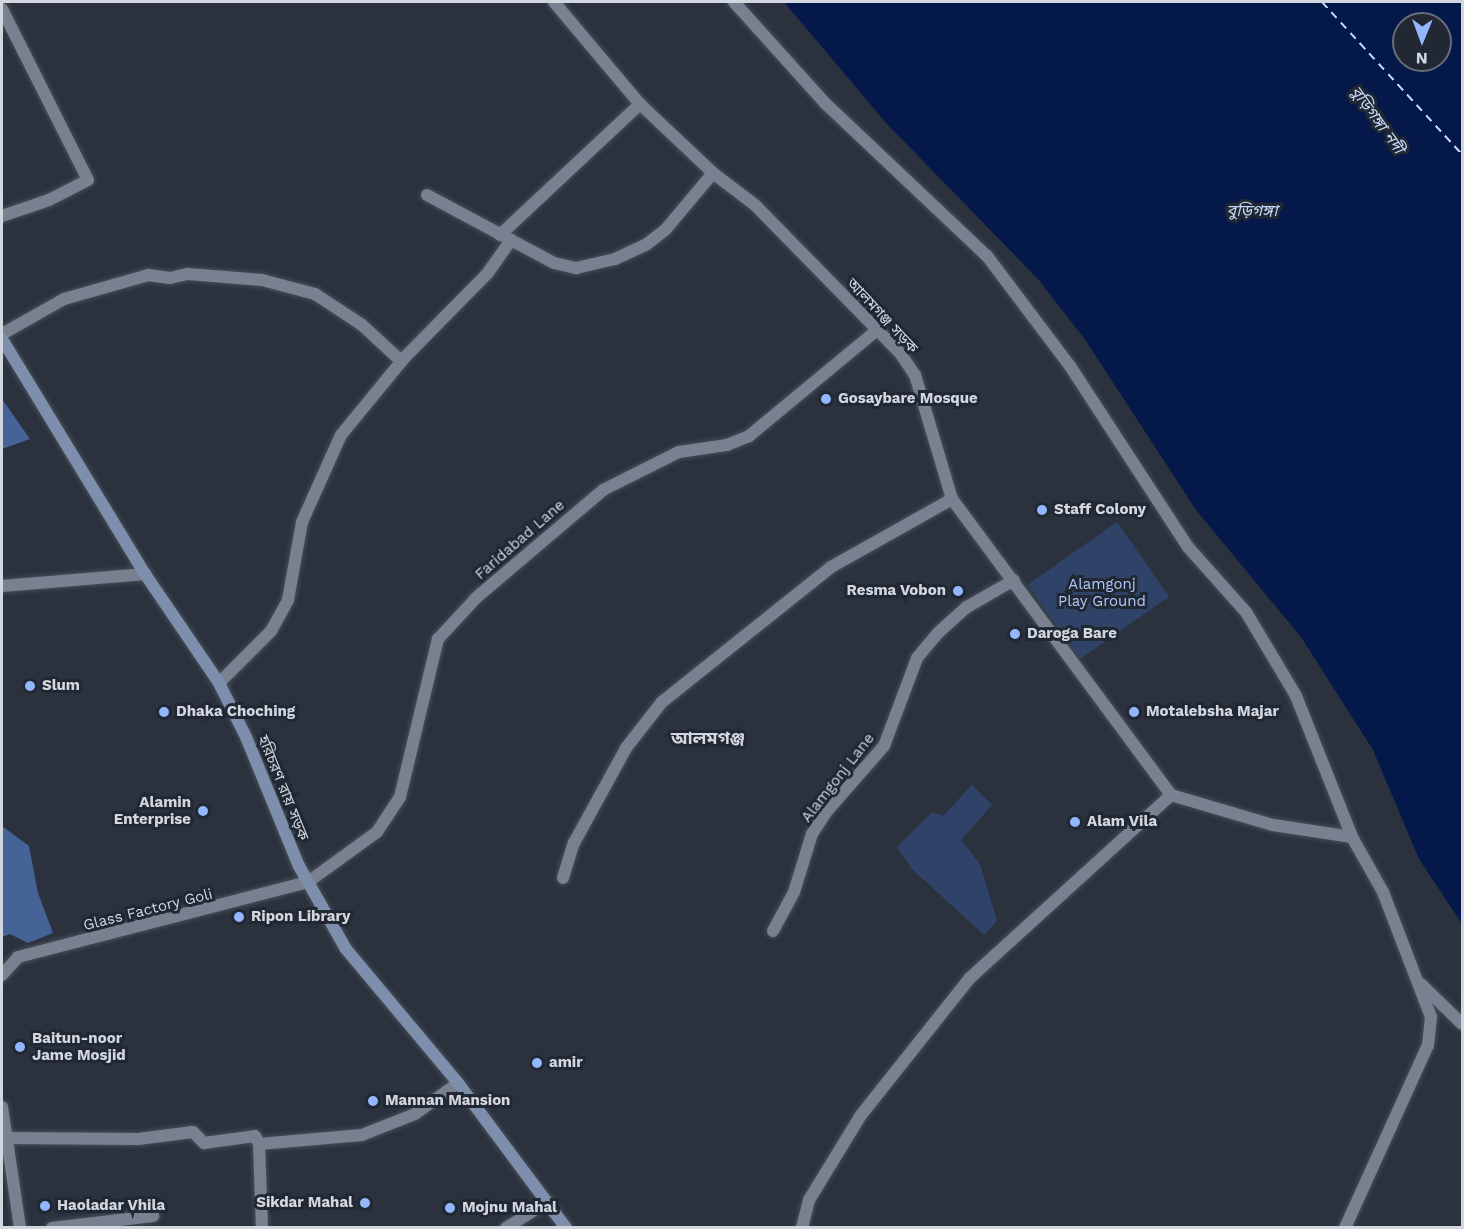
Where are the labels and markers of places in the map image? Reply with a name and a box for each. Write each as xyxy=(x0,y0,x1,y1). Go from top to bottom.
place label: Gosaybare Mosque xyxy=(838,390,978,408)
marker: Gosaybare Mosque xyxy=(819,392,833,406)
place label: Staff Colony xyxy=(1054,501,1146,519)
marker: Staff Colony xyxy=(1035,503,1049,517)
place label: Resma Vobon xyxy=(846,582,946,600)
marker: Resma Vobon xyxy=(951,584,965,598)
place label: Daroga Bare xyxy=(1027,625,1117,643)
marker: Daroga Bare xyxy=(1008,627,1022,641)
place label: Slum xyxy=(42,677,80,695)
marker: Slum xyxy=(23,679,37,693)
place label: Dhaka Choching xyxy=(176,703,295,721)
place label: Motalebsha Majar xyxy=(1146,703,1279,721)
marker: Dhaka Choching xyxy=(157,705,171,719)
marker: Motalebsha Majar xyxy=(1127,705,1141,719)
place label: Alamin Enterprise xyxy=(114,793,191,828)
marker: Alamin Enterprise xyxy=(196,804,210,818)
place label: Alam Vila xyxy=(1087,813,1158,831)
marker: Alam Vila xyxy=(1068,815,1082,829)
place label: Ripon Library xyxy=(251,908,350,926)
marker: Ripon Library xyxy=(232,910,246,924)
place label: Baitun-noor Jame Mosjid xyxy=(32,1029,126,1064)
marker: Baitun-noor Jame Mosjid xyxy=(13,1040,27,1054)
place label: amir xyxy=(549,1054,583,1072)
marker: amir xyxy=(530,1056,544,1070)
place label: Mannan Mansion xyxy=(385,1092,510,1110)
marker: Mannan Mansion xyxy=(366,1094,380,1108)
place label: Sikdar Mahal xyxy=(256,1194,353,1212)
marker: Sikdar Mahal xyxy=(358,1196,372,1210)
place label: Haoladar Vhila xyxy=(57,1197,166,1215)
marker: Haoladar Vhila xyxy=(38,1199,52,1213)
place label: Mojnu Mahal xyxy=(462,1199,557,1217)
marker: Mojnu Mahal xyxy=(443,1201,457,1215)

